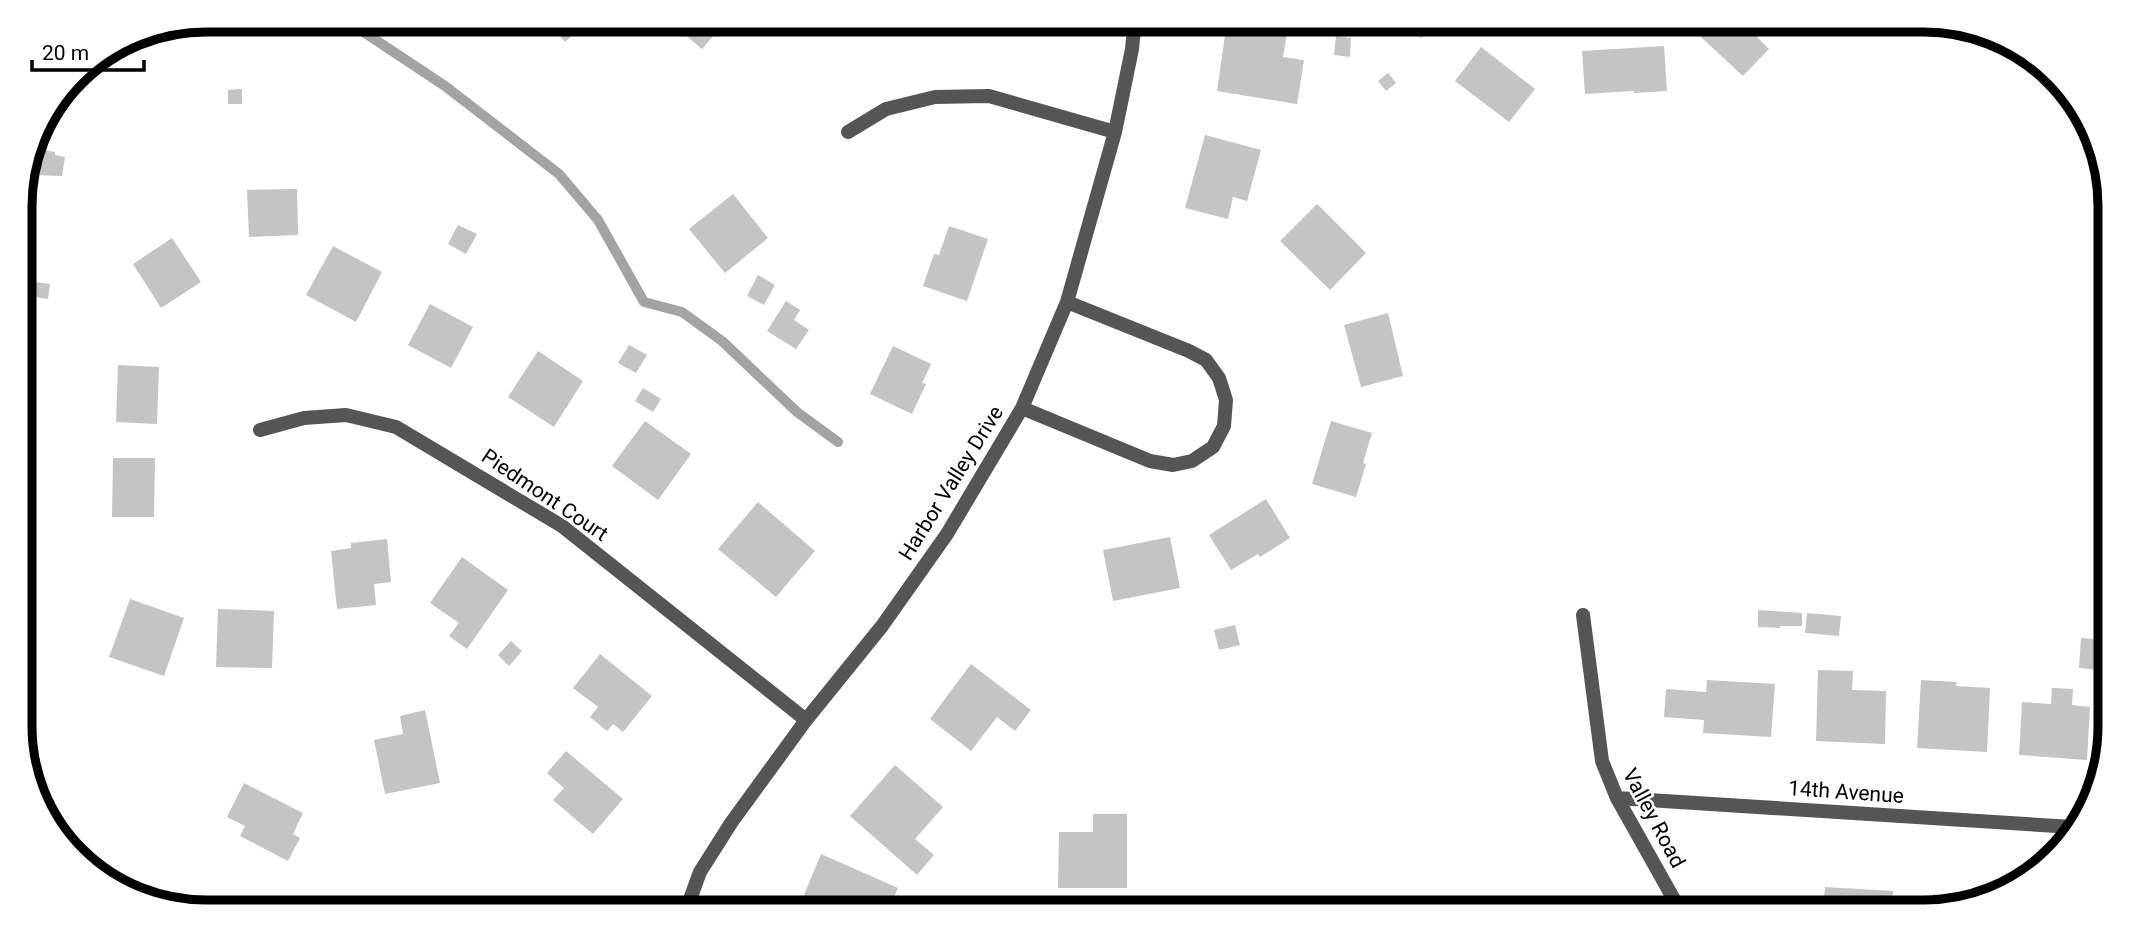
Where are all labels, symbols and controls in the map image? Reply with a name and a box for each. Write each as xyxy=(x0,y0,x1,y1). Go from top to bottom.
scale bar xyxy=(32,28,144,72)
text: 20 m xyxy=(42,41,89,65)
street label: Harbor Valley Drive xyxy=(894,401,1008,565)
street label: Piedmont Court xyxy=(477,444,613,546)
street label: Valley Road xyxy=(1618,764,1690,872)
street label: 14th Avenue xyxy=(1787,776,1905,808)

